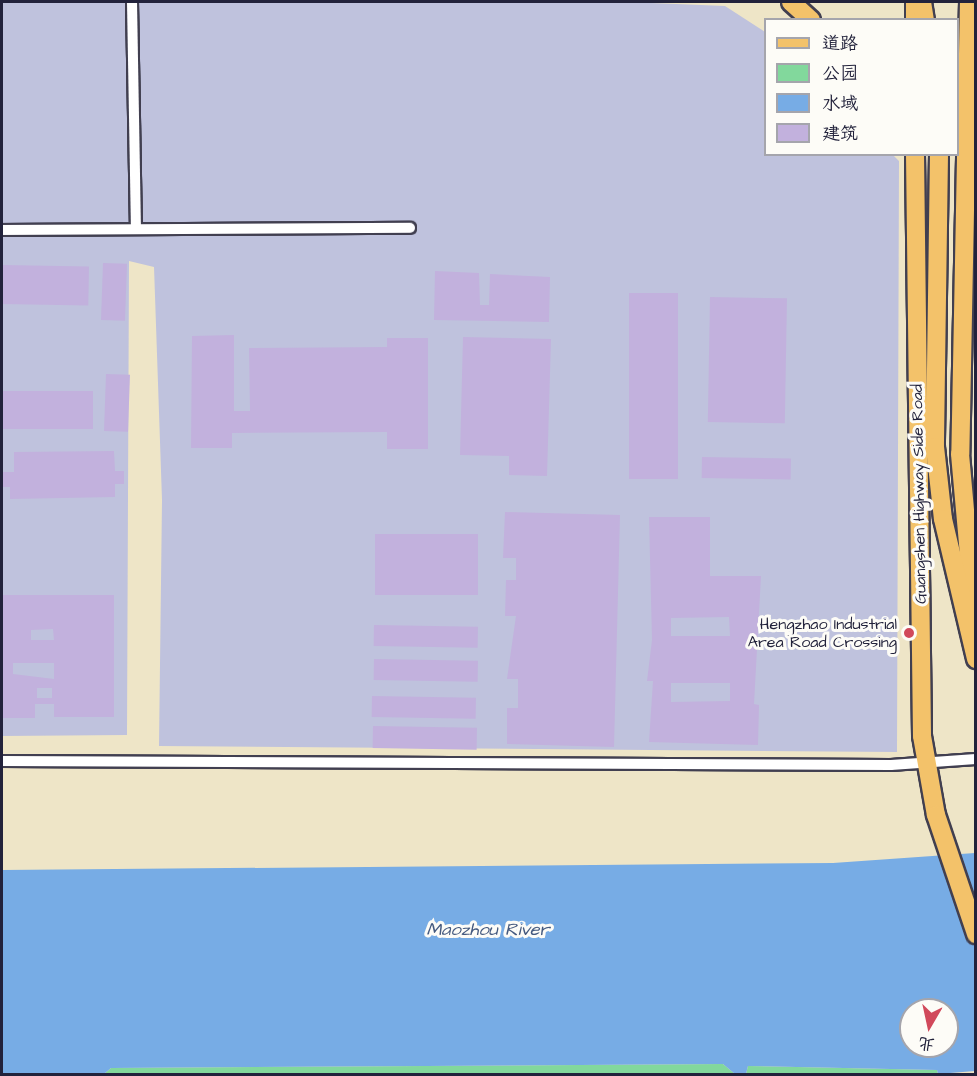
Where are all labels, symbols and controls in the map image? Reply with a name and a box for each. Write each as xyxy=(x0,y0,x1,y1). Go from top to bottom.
legend xyxy=(764,18,959,156)
text: 道路 xyxy=(822,31,858,56)
text: 公园 xyxy=(822,61,858,86)
text: 水域 xyxy=(822,91,858,116)
text: 建筑 xyxy=(822,121,858,146)
street label: Guangshen Highway Side Road xyxy=(907,384,931,604)
place label: Hengzhao Industrial Area Road Crossing xyxy=(748,614,897,652)
marker: Hengzhao Industrial Area Road Crossing xyxy=(902,626,916,640)
water label: Maozhou River xyxy=(426,919,550,941)
north arrow xyxy=(899,998,959,1058)
text: 北 xyxy=(917,1032,936,1056)

